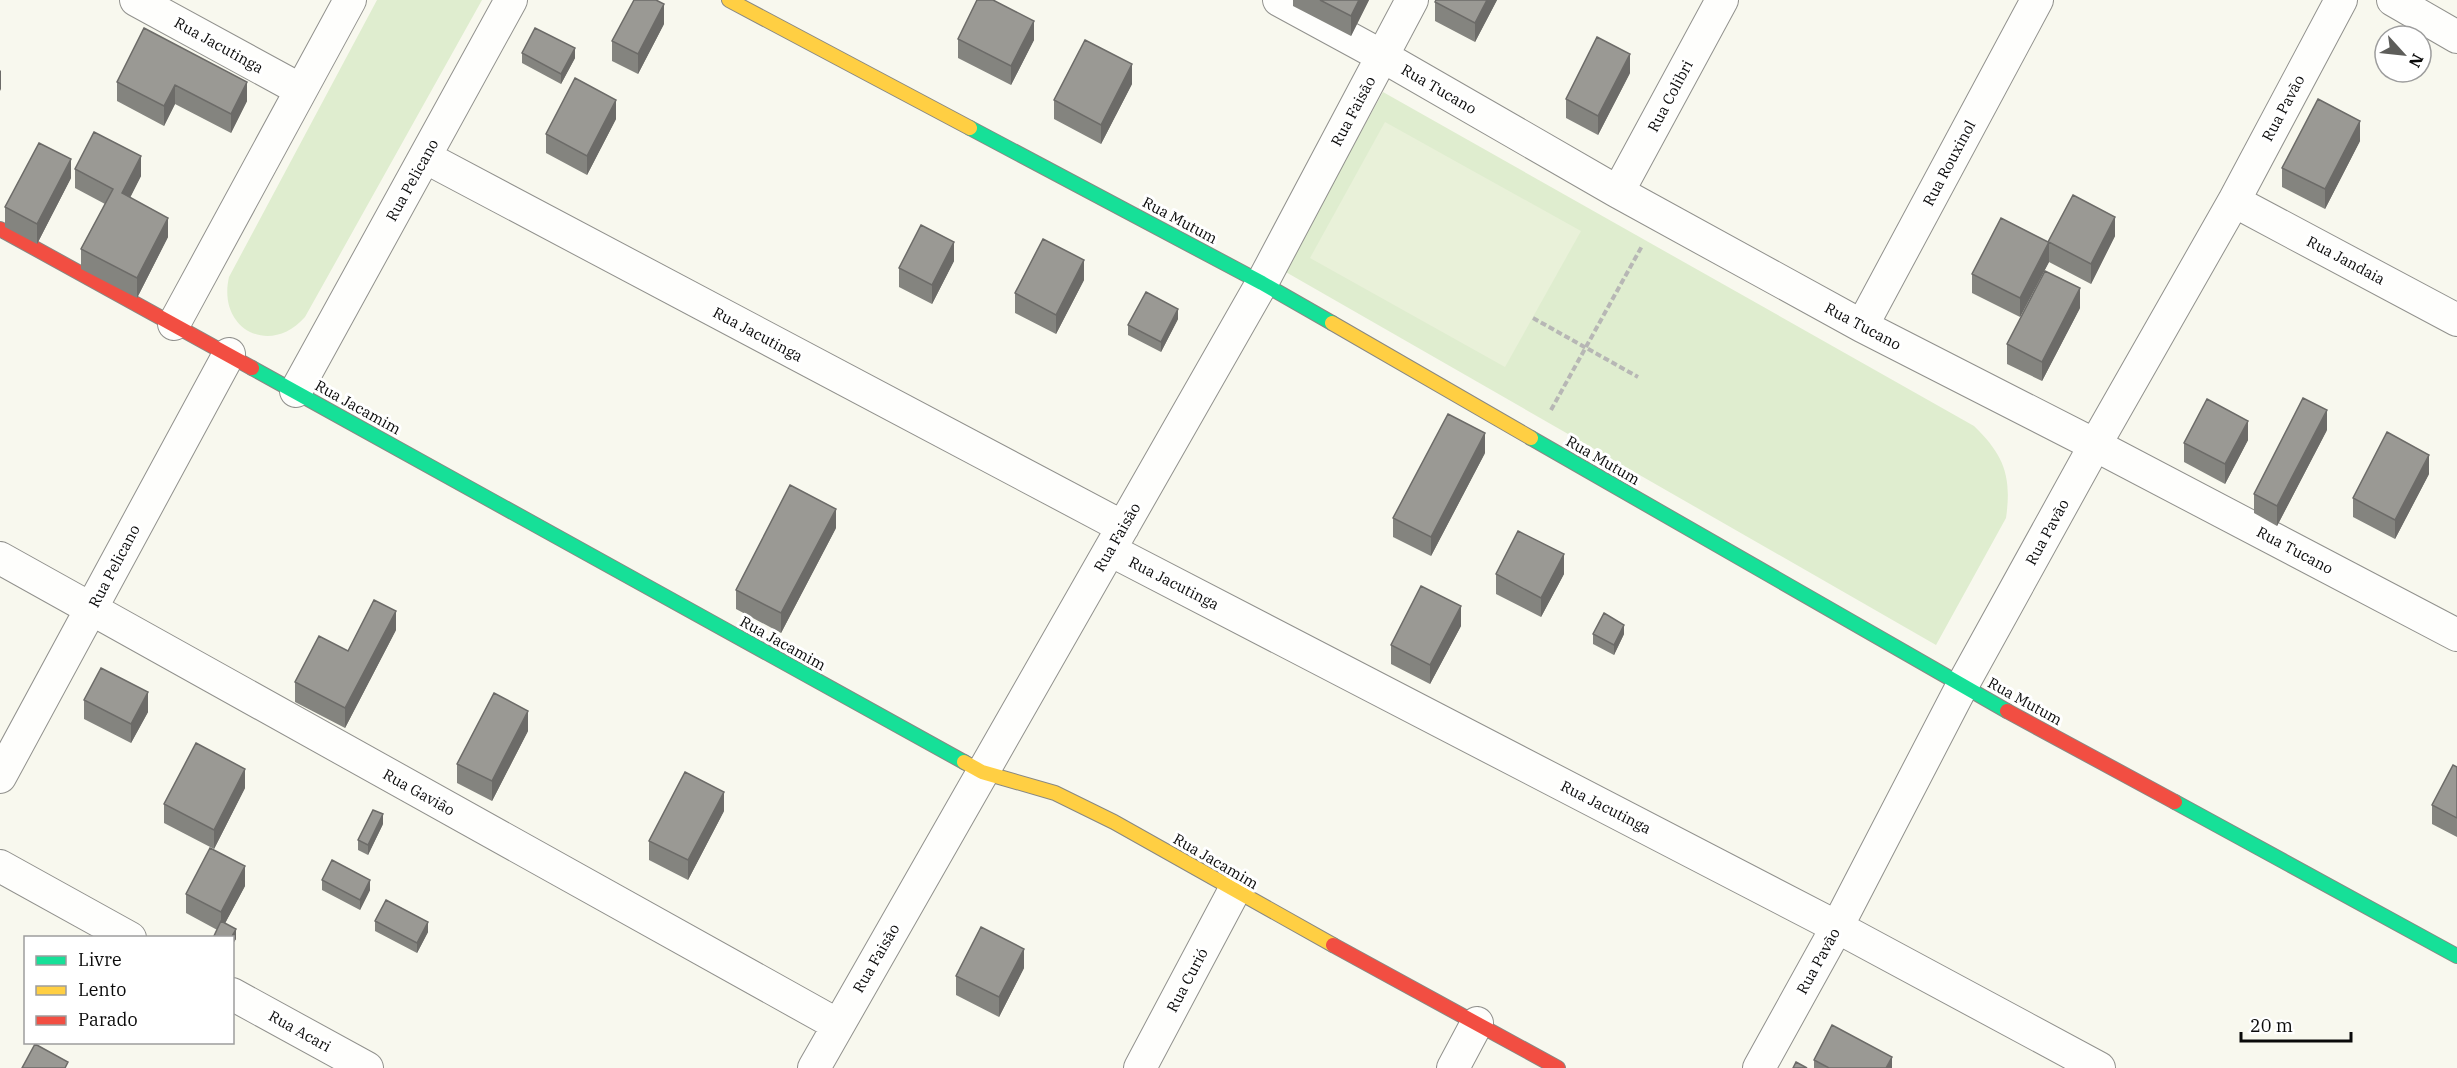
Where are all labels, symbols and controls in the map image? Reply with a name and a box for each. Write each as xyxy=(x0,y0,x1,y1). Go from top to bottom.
street label: Rua Jacutinga xyxy=(171,13,267,77)
north arrow xyxy=(2373,24,2433,84)
text: N xyxy=(2405,51,2428,71)
street label: Rua Colibri xyxy=(1643,57,1697,135)
street label: Rua Tucano xyxy=(1398,60,1480,118)
street label: Rua Pavão xyxy=(2258,71,2308,145)
street label: Rua Faisão xyxy=(1327,73,1379,149)
street label: Rua Rouxinol xyxy=(1918,117,1980,209)
street label: Rua Pelicano xyxy=(382,135,442,225)
street label: Rua Mutum xyxy=(1139,192,1221,248)
street label: Rua Jandaia xyxy=(2304,231,2388,289)
street label: Rua Tucano xyxy=(1822,298,1904,354)
street label: Rua Jacutinga xyxy=(710,302,806,366)
street label: Rua Jacamim xyxy=(312,376,404,438)
street label: Rua Mutum xyxy=(1563,431,1643,489)
street label: Rua Pavão xyxy=(2021,496,2073,568)
street label: Rua Faisão xyxy=(1090,499,1144,575)
street label: Rua Pelicano xyxy=(84,521,144,611)
street label: Rua Tucano xyxy=(2254,522,2336,578)
street label: Rua Jacutinga xyxy=(1126,552,1222,614)
street label: Rua Jacamim xyxy=(737,612,829,674)
street label: Rua Mutum xyxy=(1984,673,2066,729)
street label: Rua Gavião xyxy=(380,764,458,820)
street label: Rua Jacutinga xyxy=(1558,776,1654,838)
street label: Rua Jacamim xyxy=(1170,829,1262,893)
street label: Rua Faisão xyxy=(849,920,903,996)
street label: Rua Pavão xyxy=(1792,925,1844,997)
legend xyxy=(24,936,234,1044)
street label: Rua Curió xyxy=(1162,945,1212,1015)
text: Livre xyxy=(78,948,122,971)
text: Lento xyxy=(78,978,126,1001)
scale bar xyxy=(2241,1005,2350,1043)
street label: Rua Acari xyxy=(265,1006,335,1056)
text: Parado xyxy=(78,1008,138,1031)
text: 20 m xyxy=(2250,1014,2293,1037)

